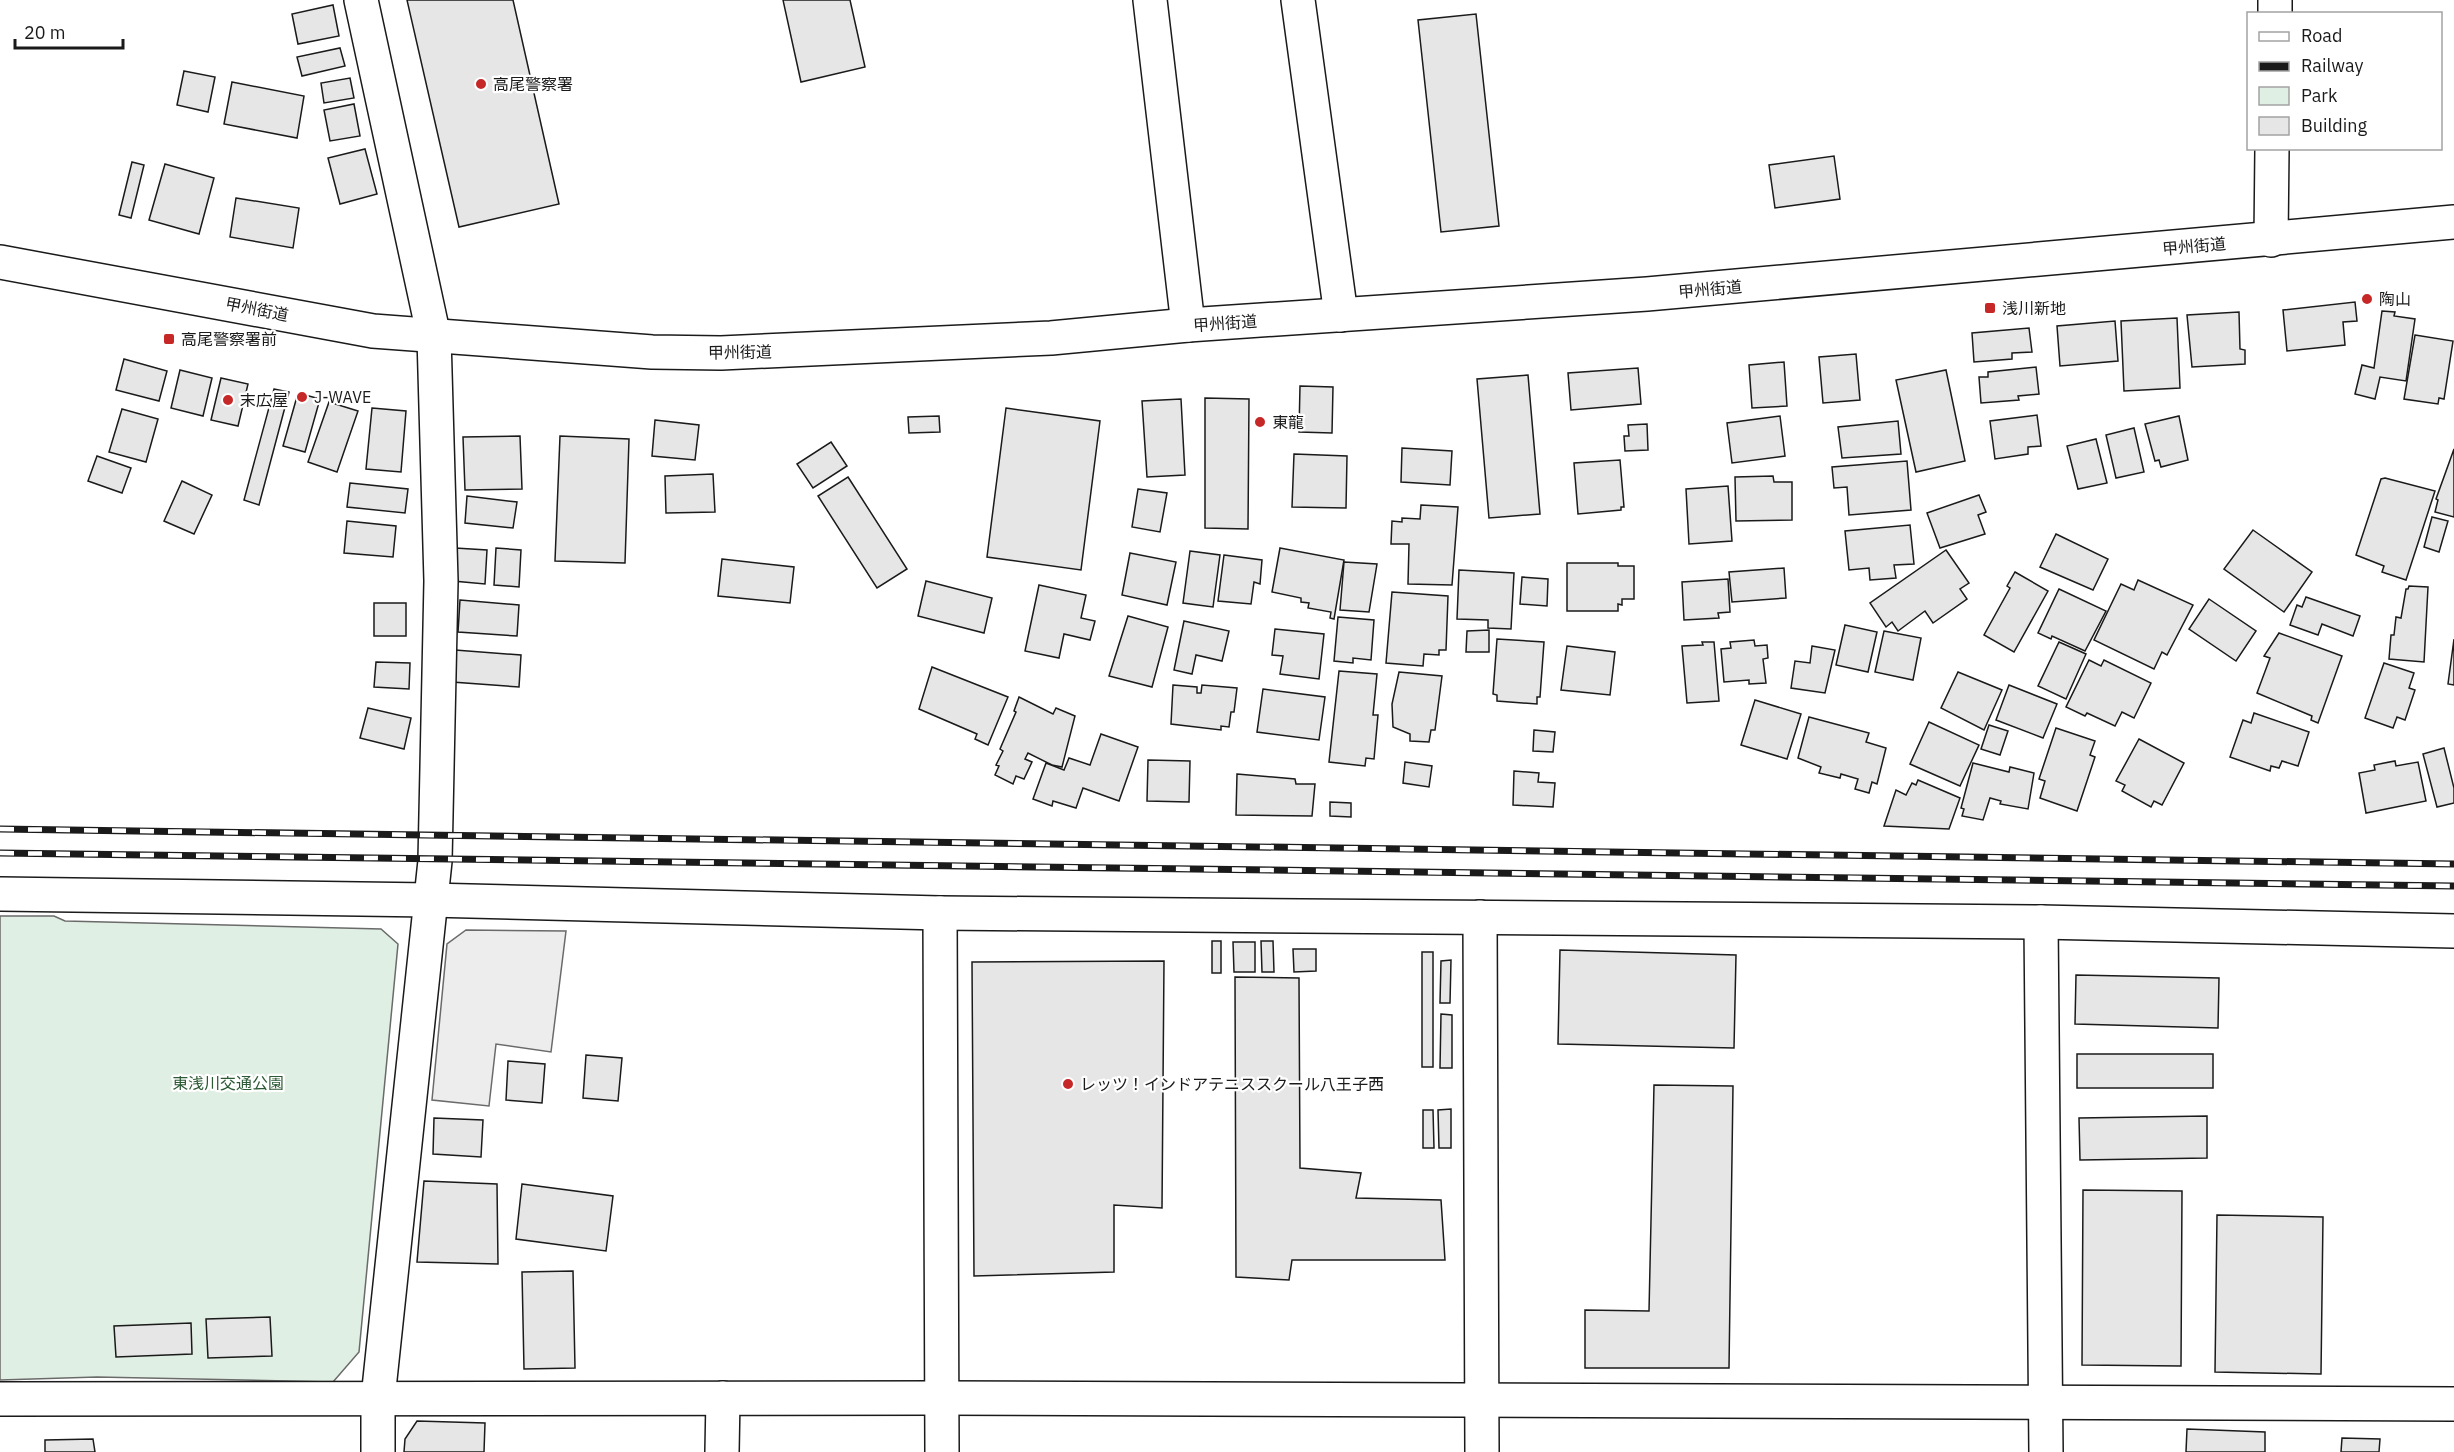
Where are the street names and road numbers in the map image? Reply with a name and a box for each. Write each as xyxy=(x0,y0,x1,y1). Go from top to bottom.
street label: 甲州街道 xyxy=(2161,233,2227,259)
street label: 甲州街道 xyxy=(1677,276,1743,302)
street label: 甲州街道 xyxy=(224,293,290,325)
street label: 甲州街道 xyxy=(1192,311,1258,335)
street label: 甲州街道 xyxy=(708,341,772,363)

